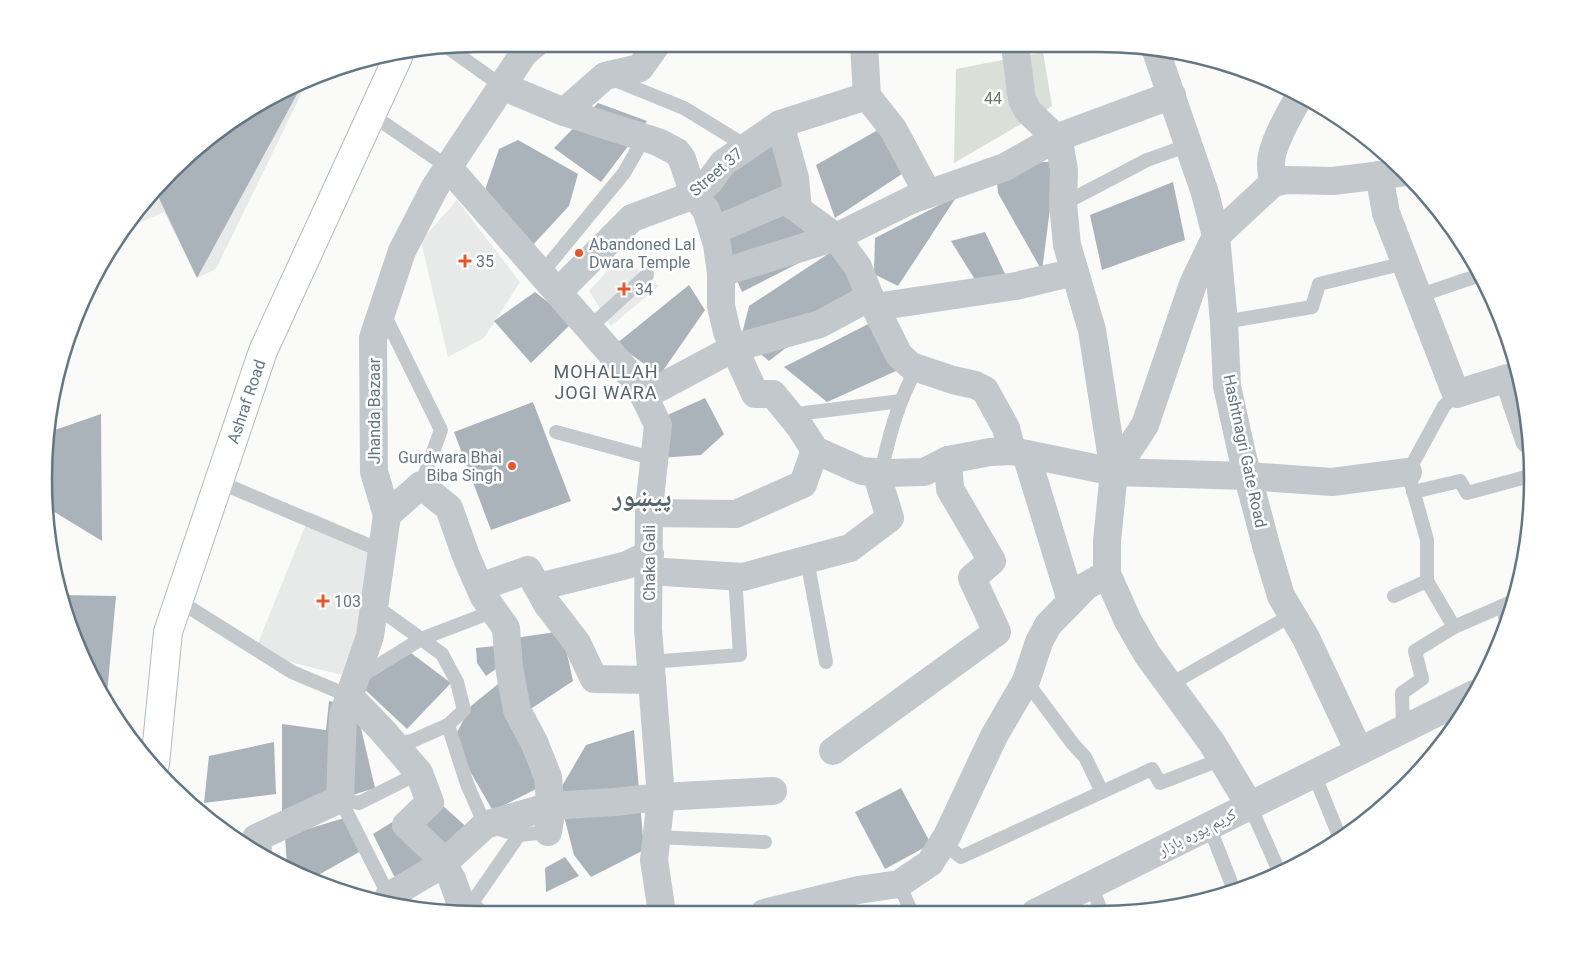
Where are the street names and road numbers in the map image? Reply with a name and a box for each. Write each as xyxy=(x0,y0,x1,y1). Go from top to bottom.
street label: Street 37 xyxy=(686,144,746,200)
street label: Ashraf Road xyxy=(223,357,269,446)
street label: Jhanda Bazaar xyxy=(365,357,384,464)
street label: Hashtnagri Gate Road xyxy=(1219,373,1271,529)
street label: Chaka Gali xyxy=(640,525,659,601)
street label: کریم پورہ بازار xyxy=(1154,804,1240,861)

